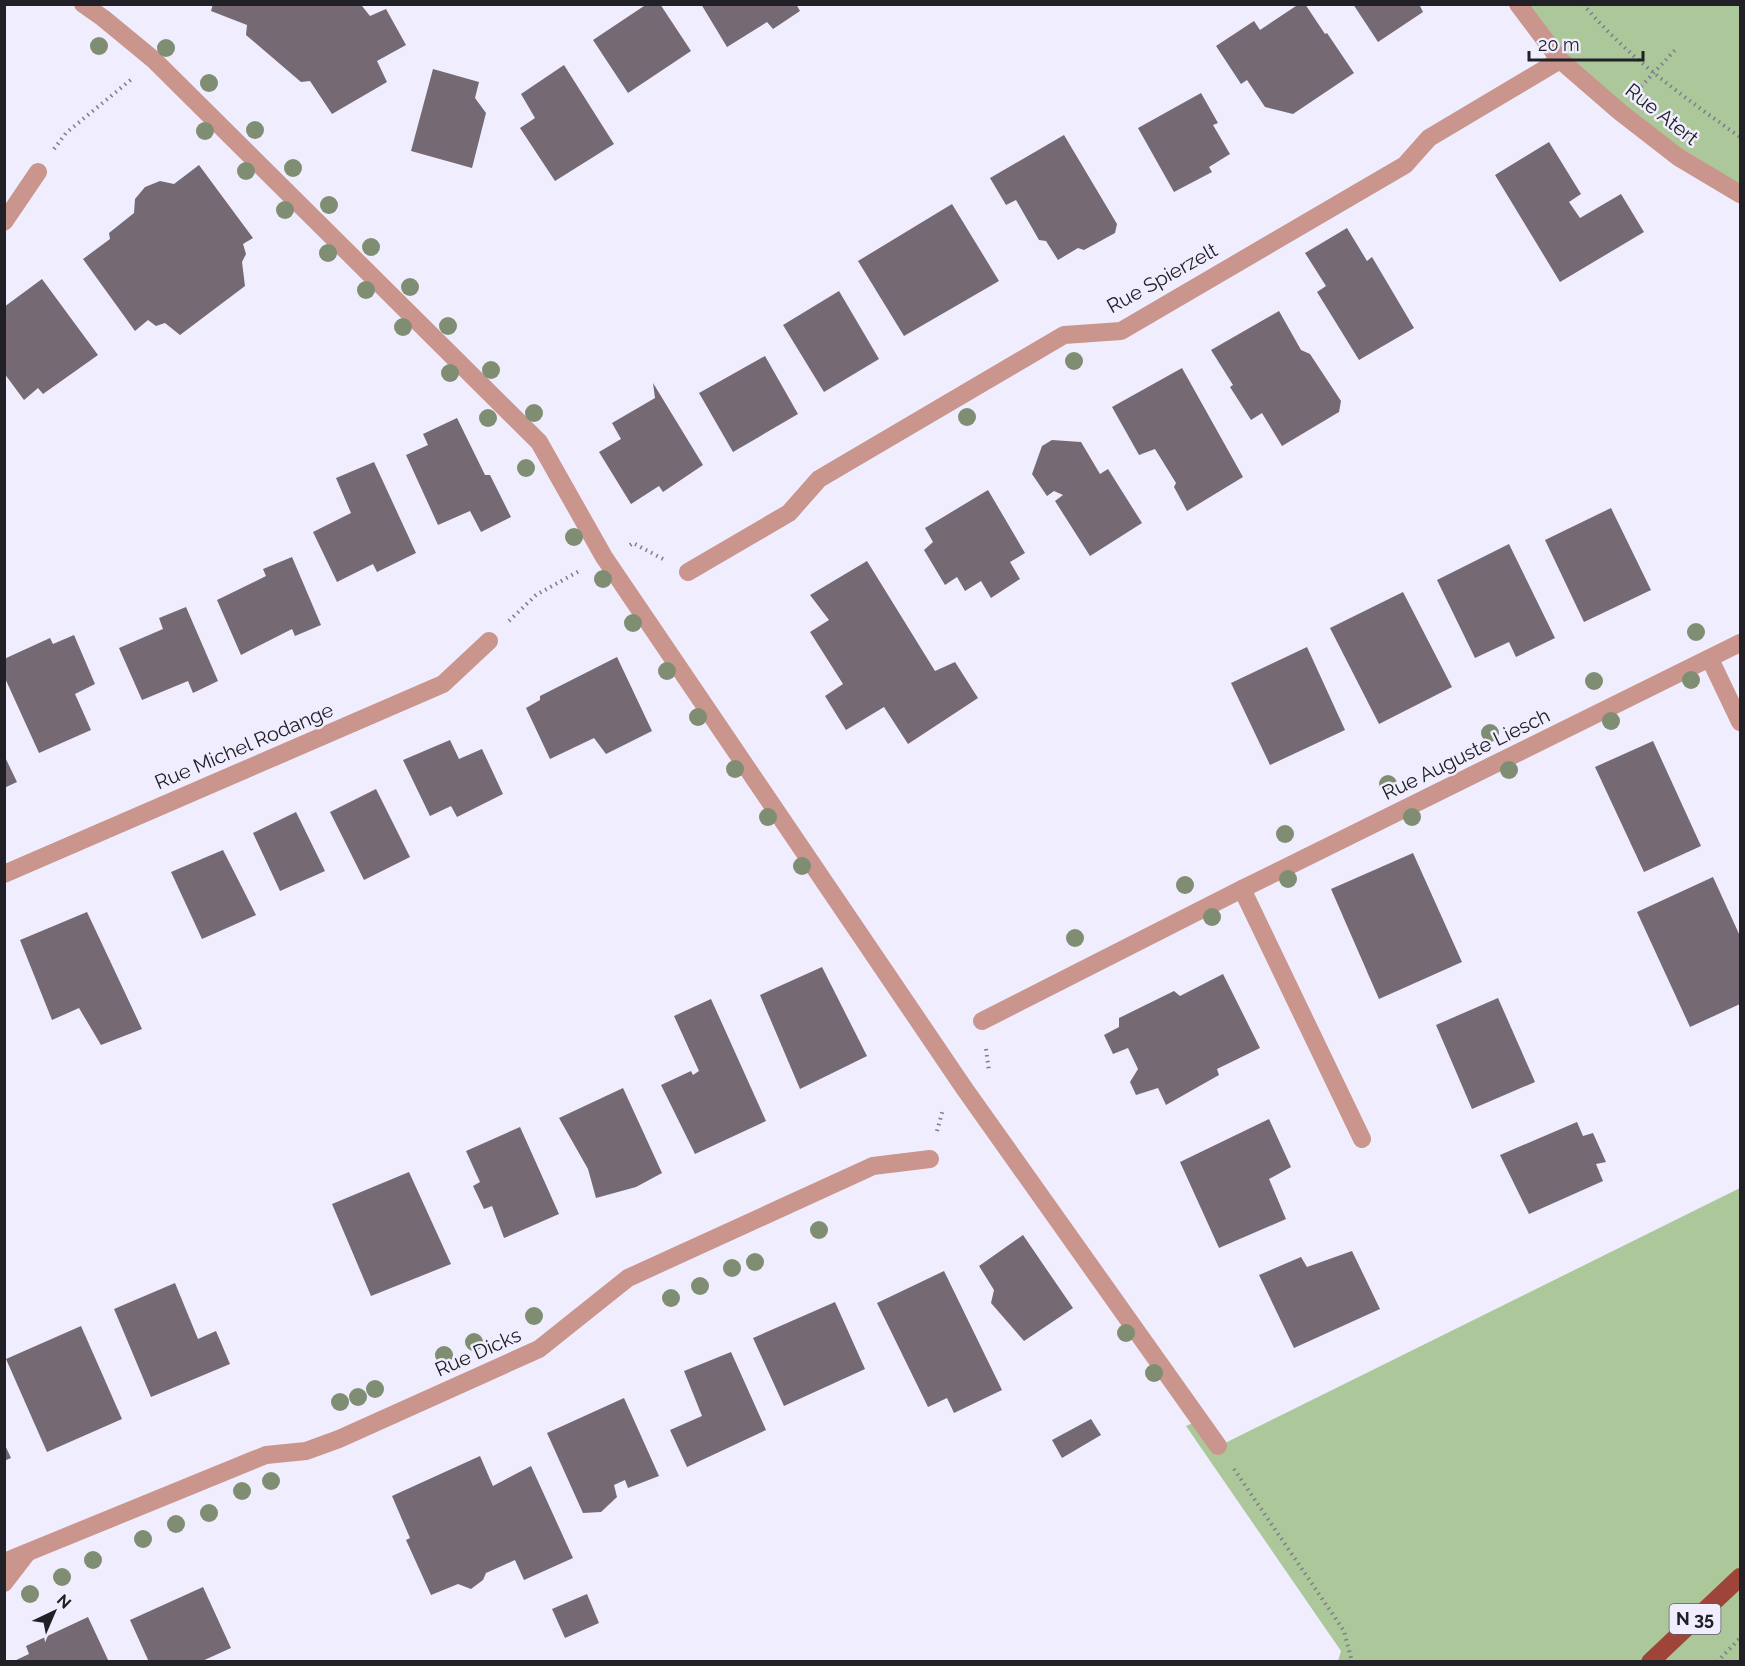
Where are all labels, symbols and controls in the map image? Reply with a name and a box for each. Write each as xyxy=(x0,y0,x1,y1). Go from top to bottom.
scale bar xyxy=(1529,24,1643,62)
text: 20 m xyxy=(1538,34,1580,55)
street label: Rue Atert xyxy=(1621,78,1704,150)
street label: Rue Spierzelt xyxy=(1103,238,1222,318)
street label: Rue Michel Rodange xyxy=(151,697,337,794)
street label: Rue Auguste Liesch xyxy=(1378,703,1554,805)
street label: Rue Dicks xyxy=(431,1322,525,1382)
north arrow xyxy=(24,1582,84,1642)
text: N xyxy=(53,1590,75,1613)
road number: N 35 xyxy=(1670,1604,1720,1634)

